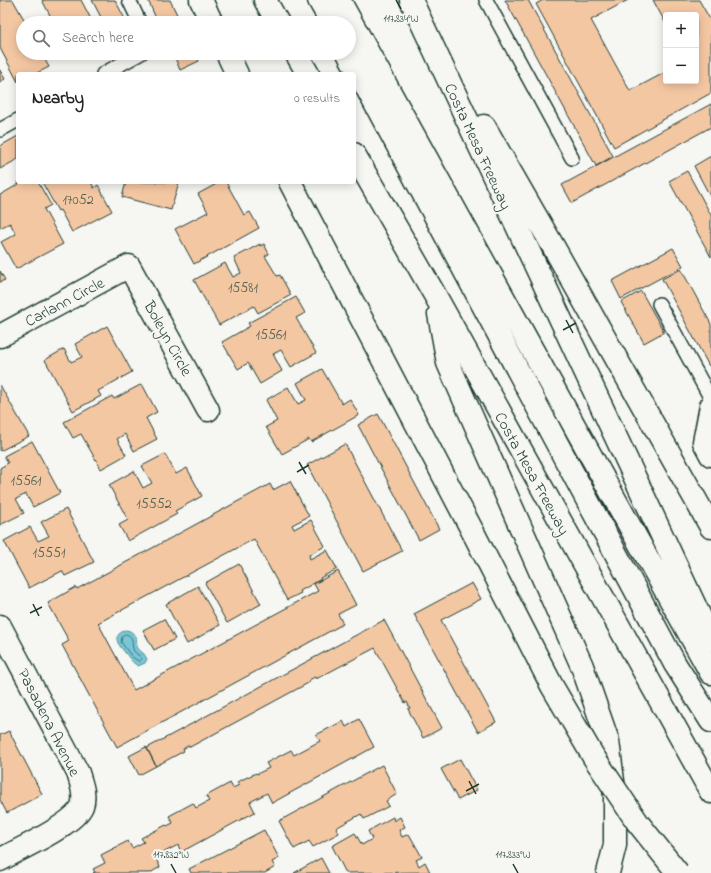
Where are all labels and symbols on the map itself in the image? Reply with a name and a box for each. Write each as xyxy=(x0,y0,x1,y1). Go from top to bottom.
text: 117.834°W xyxy=(384,12,419,27)
street label: Costa Mesa Freeway xyxy=(437,80,517,214)
house number: 17052 xyxy=(62,190,94,211)
street label: Carlann Circle xyxy=(21,271,110,334)
house number: 15581 xyxy=(228,278,259,299)
street label: Boleyn Circle xyxy=(136,296,198,382)
house number: 15561 xyxy=(255,325,287,346)
street label: Costa Mesa Freeway xyxy=(487,408,575,540)
house number: 15561 xyxy=(10,471,42,492)
house number: 15552 xyxy=(136,494,172,515)
house number: 15551 xyxy=(33,543,66,564)
street label: Pasadena Avenue xyxy=(11,665,86,782)
text: 117.832°W xyxy=(153,848,189,863)
text: 117.833°W xyxy=(496,848,531,863)

